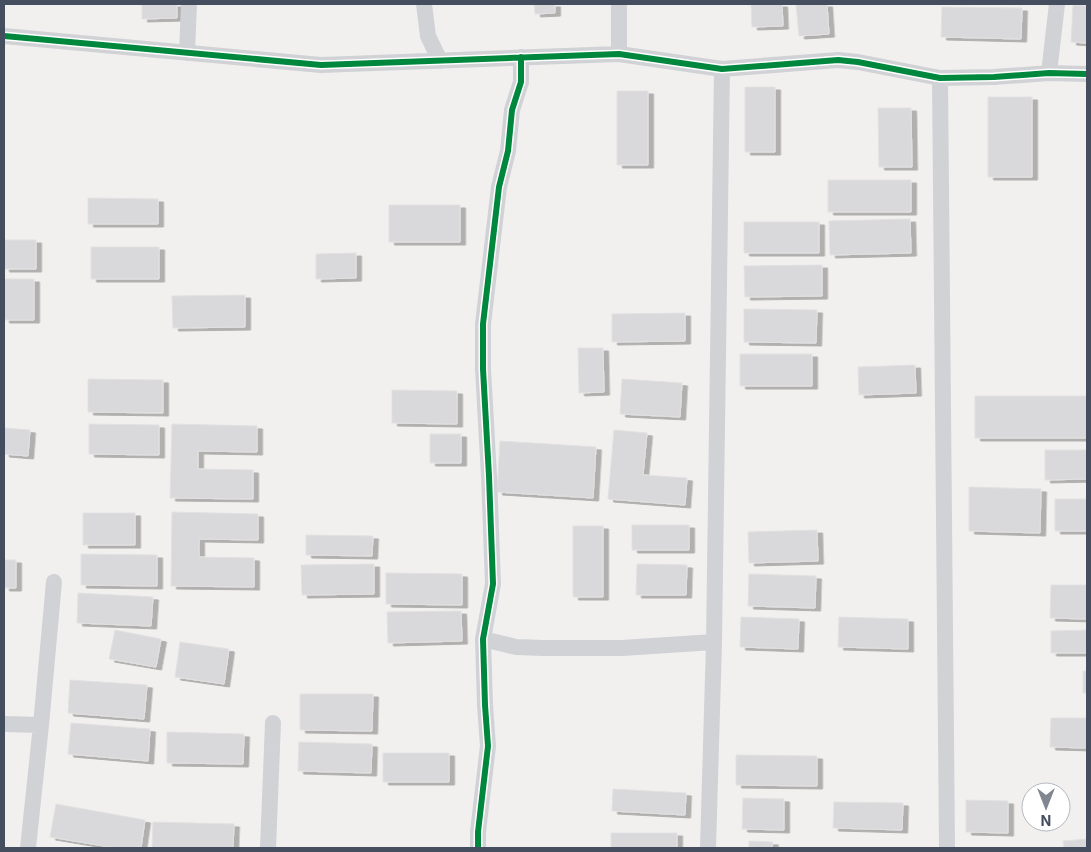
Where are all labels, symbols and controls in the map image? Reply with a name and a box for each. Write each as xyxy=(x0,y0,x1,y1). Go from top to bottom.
north arrow xyxy=(1021,782,1071,832)
text: N xyxy=(1041,812,1051,829)

